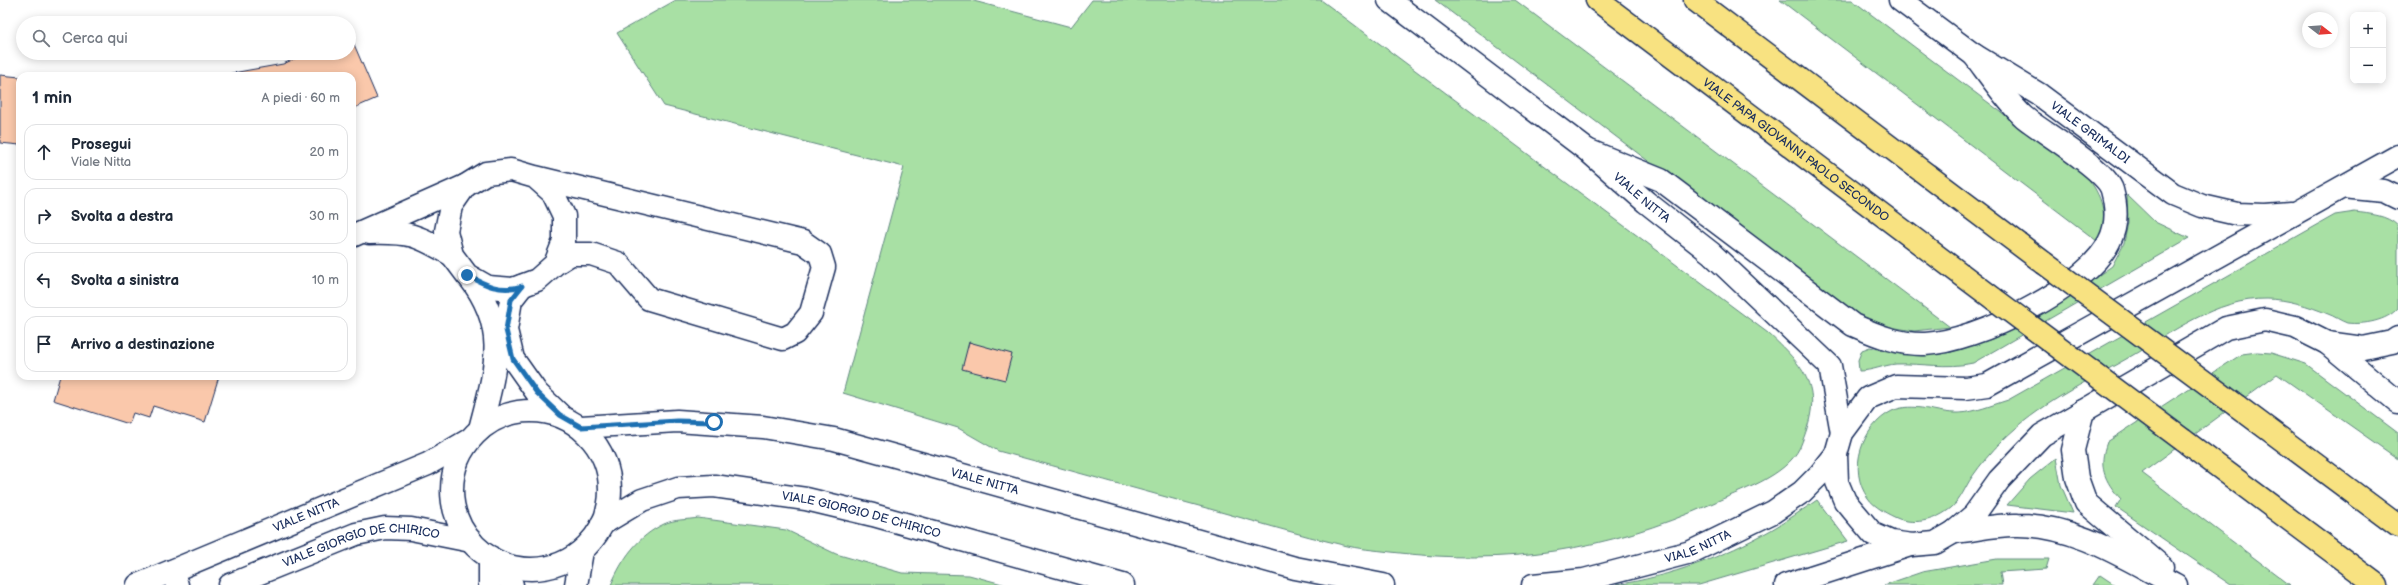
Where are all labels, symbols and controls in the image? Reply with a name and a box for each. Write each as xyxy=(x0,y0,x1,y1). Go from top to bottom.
north arrow xyxy=(2302,12,2338,48)
map controls xyxy=(2350,12,2386,84)
button: + xyxy=(2350,12,2386,48)
search box xyxy=(16,16,356,60)
icon: search xyxy=(30,27,52,49)
text: Cerca qui xyxy=(62,29,128,48)
button: − xyxy=(2350,48,2386,84)
street label: VIALE PAPA GIOVANNI PAOLO SECONDO xyxy=(1699,75,1892,225)
text: 1 min xyxy=(32,88,72,108)
text: A piedi · 60 m xyxy=(261,90,340,106)
street label: VIALE GRIMALDI xyxy=(2047,98,2133,167)
text: Prosegui xyxy=(71,135,131,154)
icon: ahead xyxy=(33,141,55,163)
text: 20 m xyxy=(309,144,339,160)
text: Viale Nitta xyxy=(71,154,131,170)
street label: VIALE NITTA xyxy=(1610,170,1674,227)
icon: right xyxy=(33,205,55,227)
text: Svolta a destra xyxy=(71,207,173,226)
text: 30 m xyxy=(309,208,339,224)
route end xyxy=(458,266,476,284)
icon: left xyxy=(33,269,55,291)
text: Svolta a sinistra xyxy=(71,271,179,290)
text: 10 m xyxy=(312,272,339,288)
icon: arrive xyxy=(33,333,55,355)
text: Arrivo a destinazione xyxy=(71,335,215,354)
route start xyxy=(705,413,723,431)
street label: VIALE NITTA xyxy=(949,465,1021,498)
street label: VIALE GIORGIO DE CHIRICO xyxy=(781,489,942,542)
street label: VIALE NITTA xyxy=(271,495,342,536)
street label: VIALE GIORGIO DE CHIRICO xyxy=(281,521,441,571)
street label: VIALE NITTA xyxy=(1663,527,1734,567)

